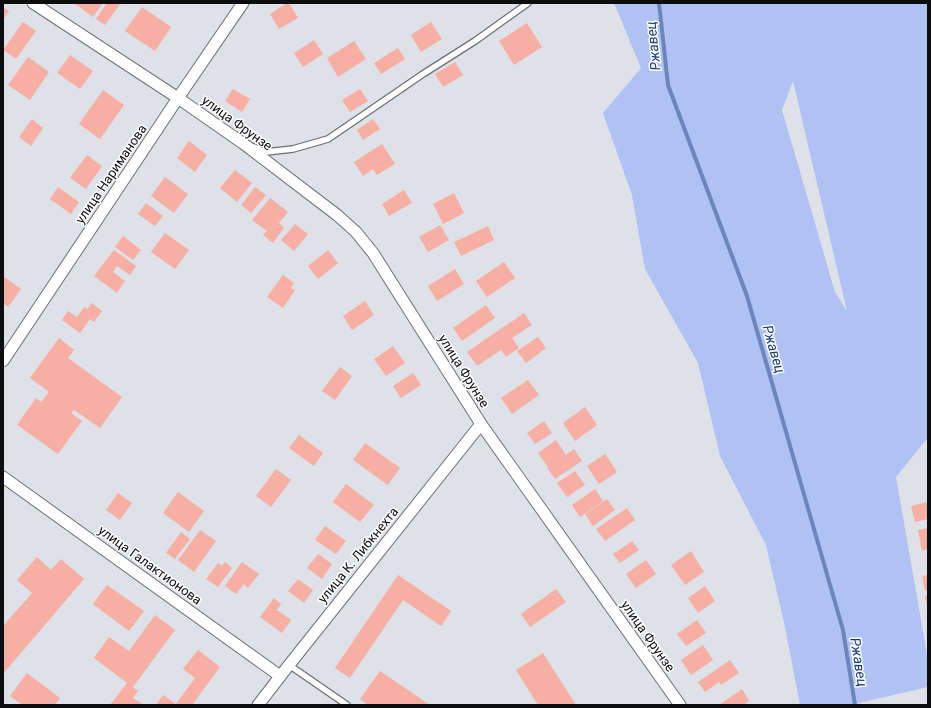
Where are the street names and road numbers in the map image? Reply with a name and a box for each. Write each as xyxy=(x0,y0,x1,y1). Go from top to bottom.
street label: улица Фрунзе xyxy=(199,92,275,154)
street label: улица Нариманова xyxy=(72,122,150,226)
street label: улица Фрунзе xyxy=(436,332,492,410)
street label: улица К. Либкнехта xyxy=(315,504,401,606)
street label: улица Галактионова xyxy=(95,522,205,608)
street label: улица Фрунзе xyxy=(618,598,678,675)

